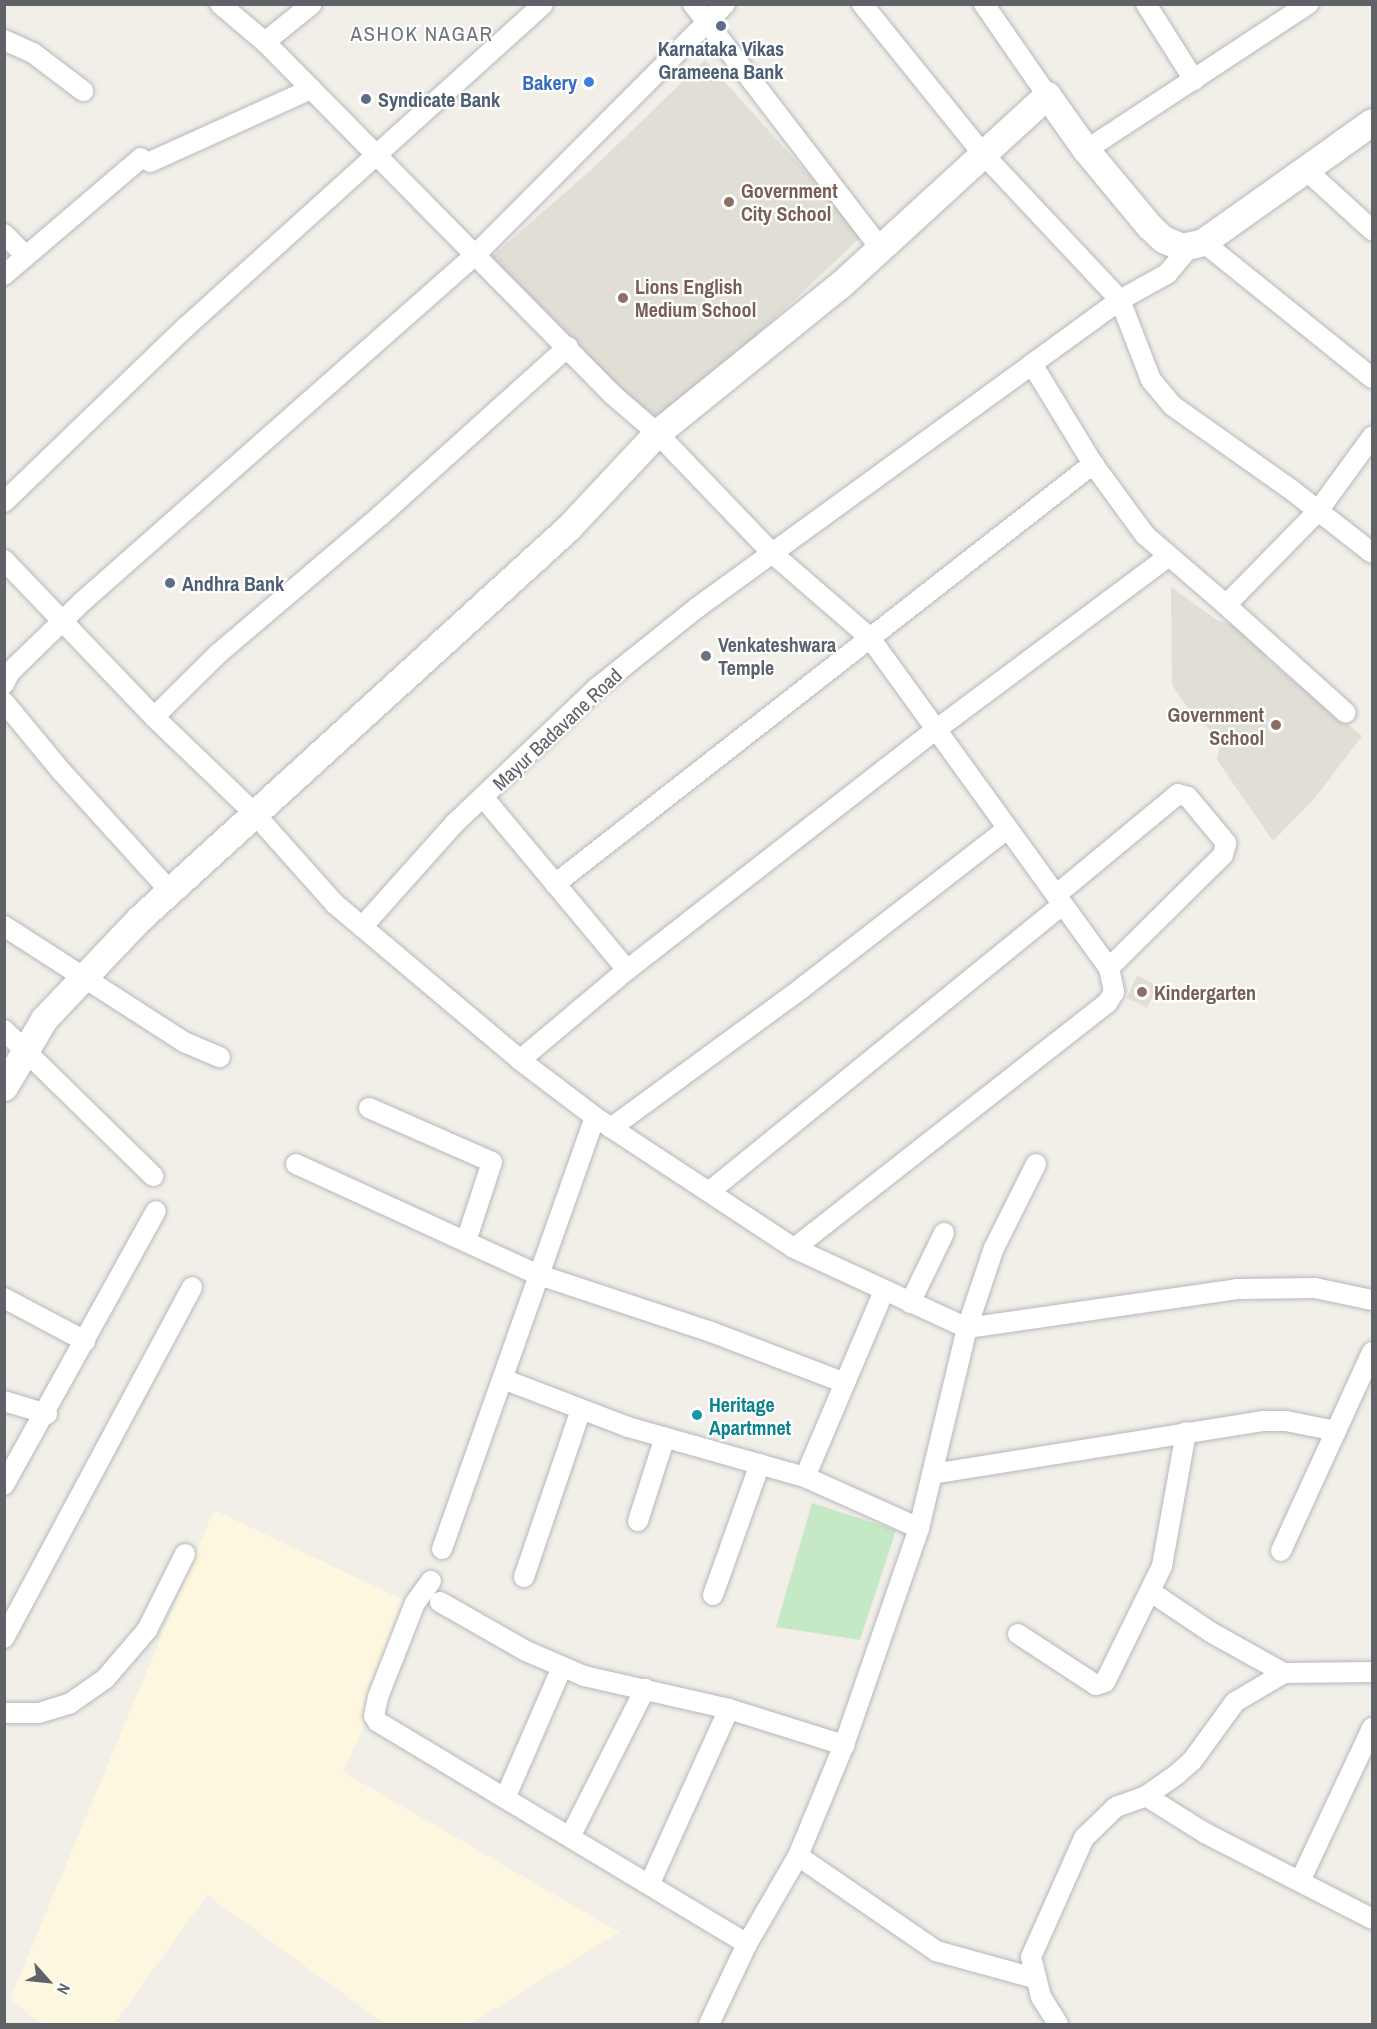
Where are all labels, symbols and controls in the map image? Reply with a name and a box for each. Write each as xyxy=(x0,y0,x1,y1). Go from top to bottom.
marker: Karnataka Vikas Grameena Bank xyxy=(714,19,728,33)
district label: ASHOK NAGAR xyxy=(351,21,493,47)
place label: Karnataka Vikas Grameena Bank xyxy=(658,36,784,83)
place label: Bakery xyxy=(522,70,577,94)
marker: Bakery xyxy=(582,75,596,89)
place label: Syndicate Bank xyxy=(378,87,500,111)
marker: Syndicate Bank xyxy=(359,92,373,106)
place label: Government City School xyxy=(741,178,838,225)
marker: Government City School xyxy=(722,195,736,209)
place label: Lions English Medium School xyxy=(635,274,756,321)
marker: Lions English Medium School xyxy=(616,291,630,305)
place label: Andhra Bank xyxy=(182,571,284,595)
marker: Andhra Bank xyxy=(163,576,177,590)
place label: Venkateshwara Temple xyxy=(718,632,836,679)
marker: Venkateshwara Temple xyxy=(699,649,713,663)
street label: Mayur Badavane Road xyxy=(487,663,627,795)
place label: Government School xyxy=(1167,702,1264,749)
marker: Government School xyxy=(1269,718,1283,732)
place label: Kindergarten xyxy=(1154,980,1256,1004)
marker: Kindergarten xyxy=(1135,985,1149,999)
place label: Heritage Apartmnet xyxy=(709,1392,791,1439)
marker: Heritage Apartmnet xyxy=(690,1408,704,1422)
north arrow xyxy=(18,1951,78,2011)
text: N xyxy=(52,1980,76,1998)

